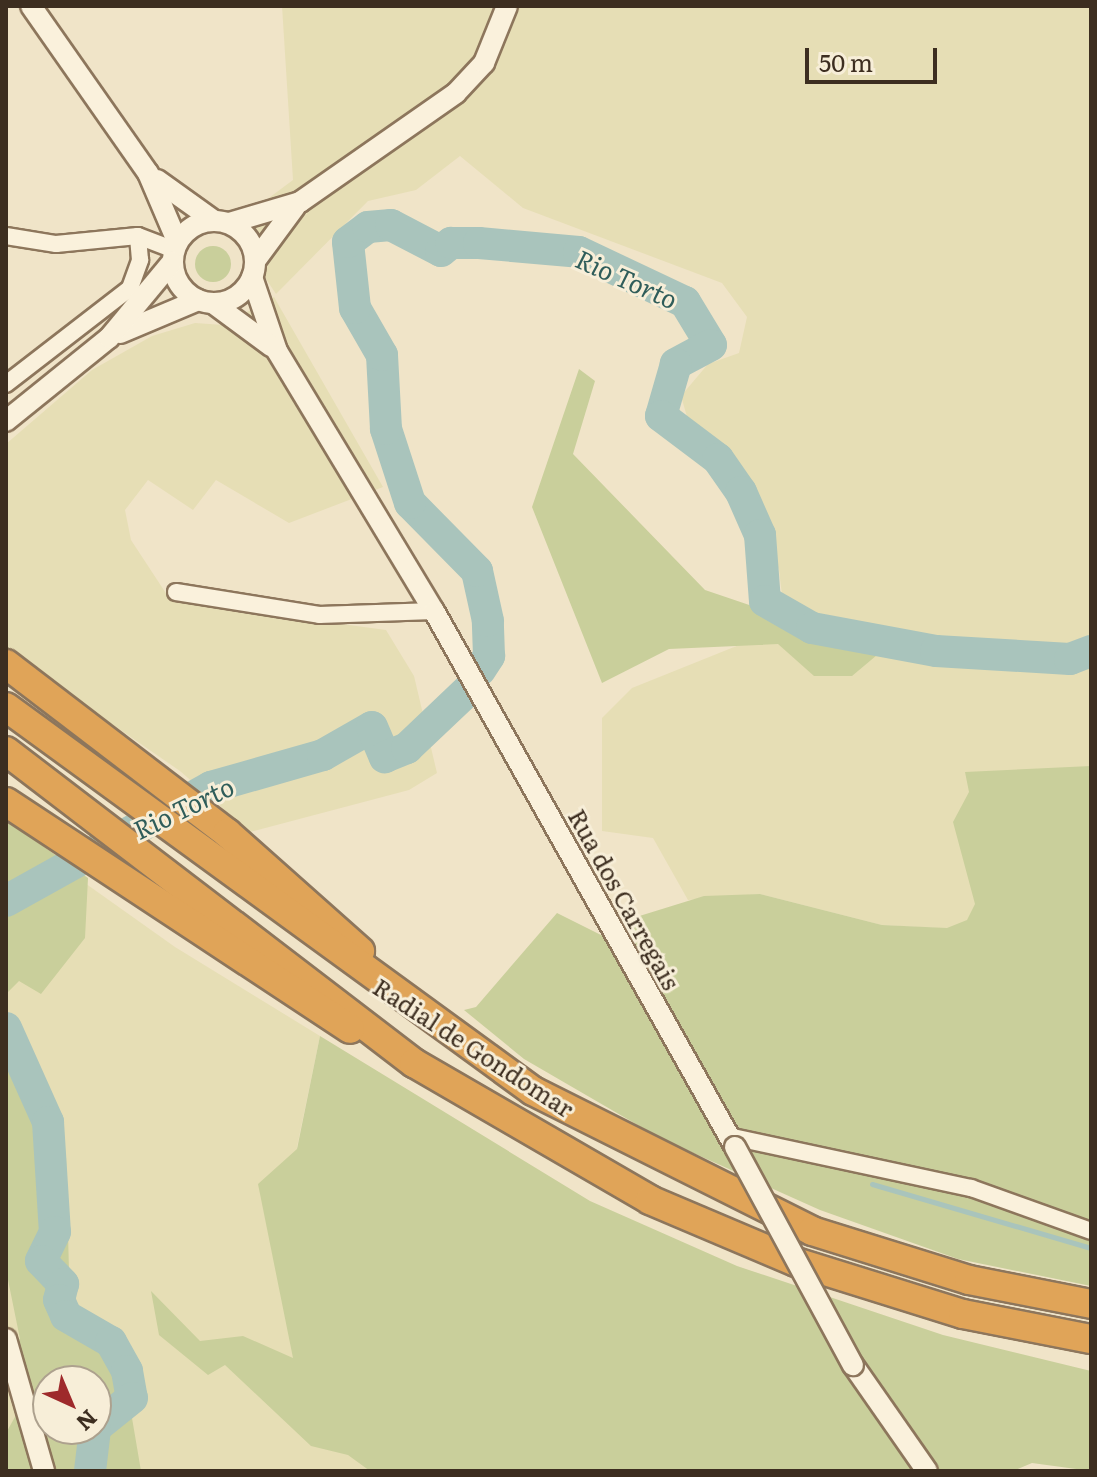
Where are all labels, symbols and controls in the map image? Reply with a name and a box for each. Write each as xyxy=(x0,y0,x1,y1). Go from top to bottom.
scale bar xyxy=(809,32,941,82)
text: 50 m xyxy=(819,44,873,79)
water label: Rio Torto xyxy=(571,242,683,314)
water label: Rio Torto xyxy=(128,769,238,845)
street label: Rua dos Carregais xyxy=(563,804,687,994)
street label: Radial de Gondomar xyxy=(368,971,580,1123)
north arrow xyxy=(32,1365,112,1445)
text: N xyxy=(70,1403,106,1439)

